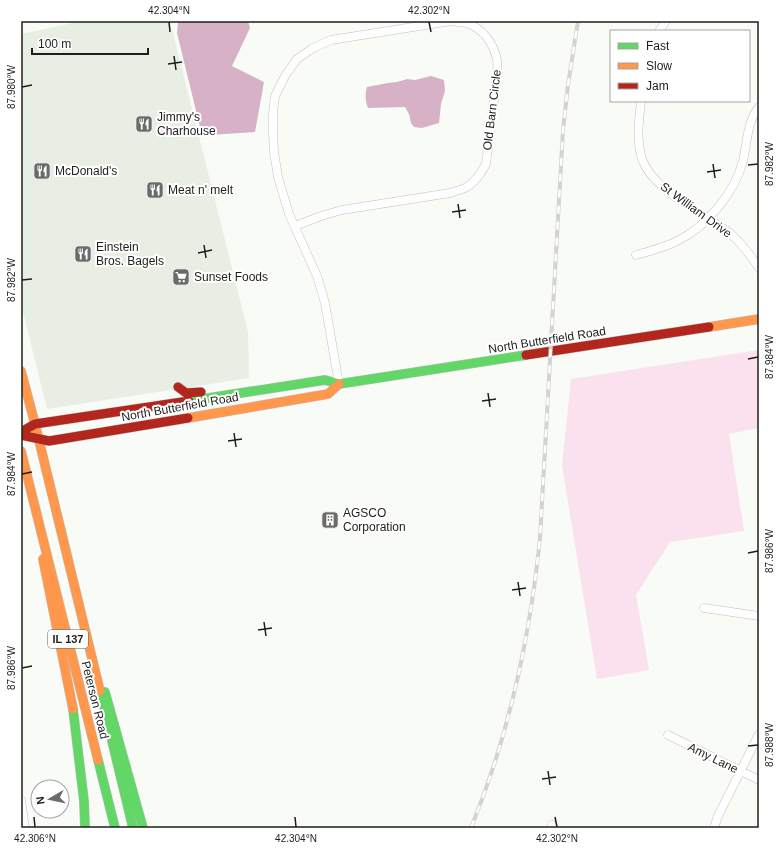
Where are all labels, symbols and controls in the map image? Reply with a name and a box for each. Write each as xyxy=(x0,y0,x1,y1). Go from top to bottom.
text: 42.304°N xyxy=(148,5,190,16)
text: 42.302°N xyxy=(408,5,450,16)
scale bar xyxy=(32,30,148,56)
legend xyxy=(610,30,750,102)
text: 100 m xyxy=(38,37,71,51)
text: Fast xyxy=(646,39,670,53)
text: Slow xyxy=(646,59,672,73)
text: 87.980°W xyxy=(6,64,17,109)
street label: Old Barn Circle xyxy=(480,68,504,151)
text: Jam xyxy=(646,79,669,93)
place label: Jimmy's Charhouse xyxy=(157,110,216,138)
restaurant icon: Jimmy's Charhouse xyxy=(134,114,154,134)
text: 87.982°W xyxy=(764,141,775,186)
restaurant icon: McDonald's xyxy=(32,161,52,181)
place label: McDonald's xyxy=(55,164,117,178)
street label: St William Drive xyxy=(658,179,735,241)
restaurant icon: Meat n' melt xyxy=(145,180,165,200)
place label: Meat n' melt xyxy=(168,183,234,197)
place label: Einstein Bros. Bagels xyxy=(96,240,164,268)
restaurant icon: Einstein Bros. Bagels xyxy=(73,244,93,264)
text: 87.982°W xyxy=(6,257,17,302)
supermarket icon: Sunset Foods xyxy=(171,267,191,287)
place label: Sunset Foods xyxy=(194,270,268,284)
street label: North Butterfield Road xyxy=(487,324,607,356)
text: 87.984°W xyxy=(764,334,775,379)
street label: North Butterfield Road xyxy=(120,390,240,424)
text: 87.984°W xyxy=(6,451,17,496)
place label: AGSCO Corporation xyxy=(343,506,406,534)
building icon: AGSCO Corporation xyxy=(320,510,340,530)
text: 87.986°W xyxy=(764,528,775,573)
road number: IL 137 xyxy=(48,630,88,648)
text: 87.986°W xyxy=(6,645,17,690)
street label: Peterson Road xyxy=(79,659,111,741)
text: 87.988°W xyxy=(764,722,775,767)
street label: Amy Lane xyxy=(686,740,741,776)
north arrow xyxy=(30,779,70,819)
text: N xyxy=(34,796,47,805)
text: 42.306°N xyxy=(14,833,56,844)
text: 42.304°N xyxy=(275,833,317,844)
text: 42.302°N xyxy=(536,833,578,844)

